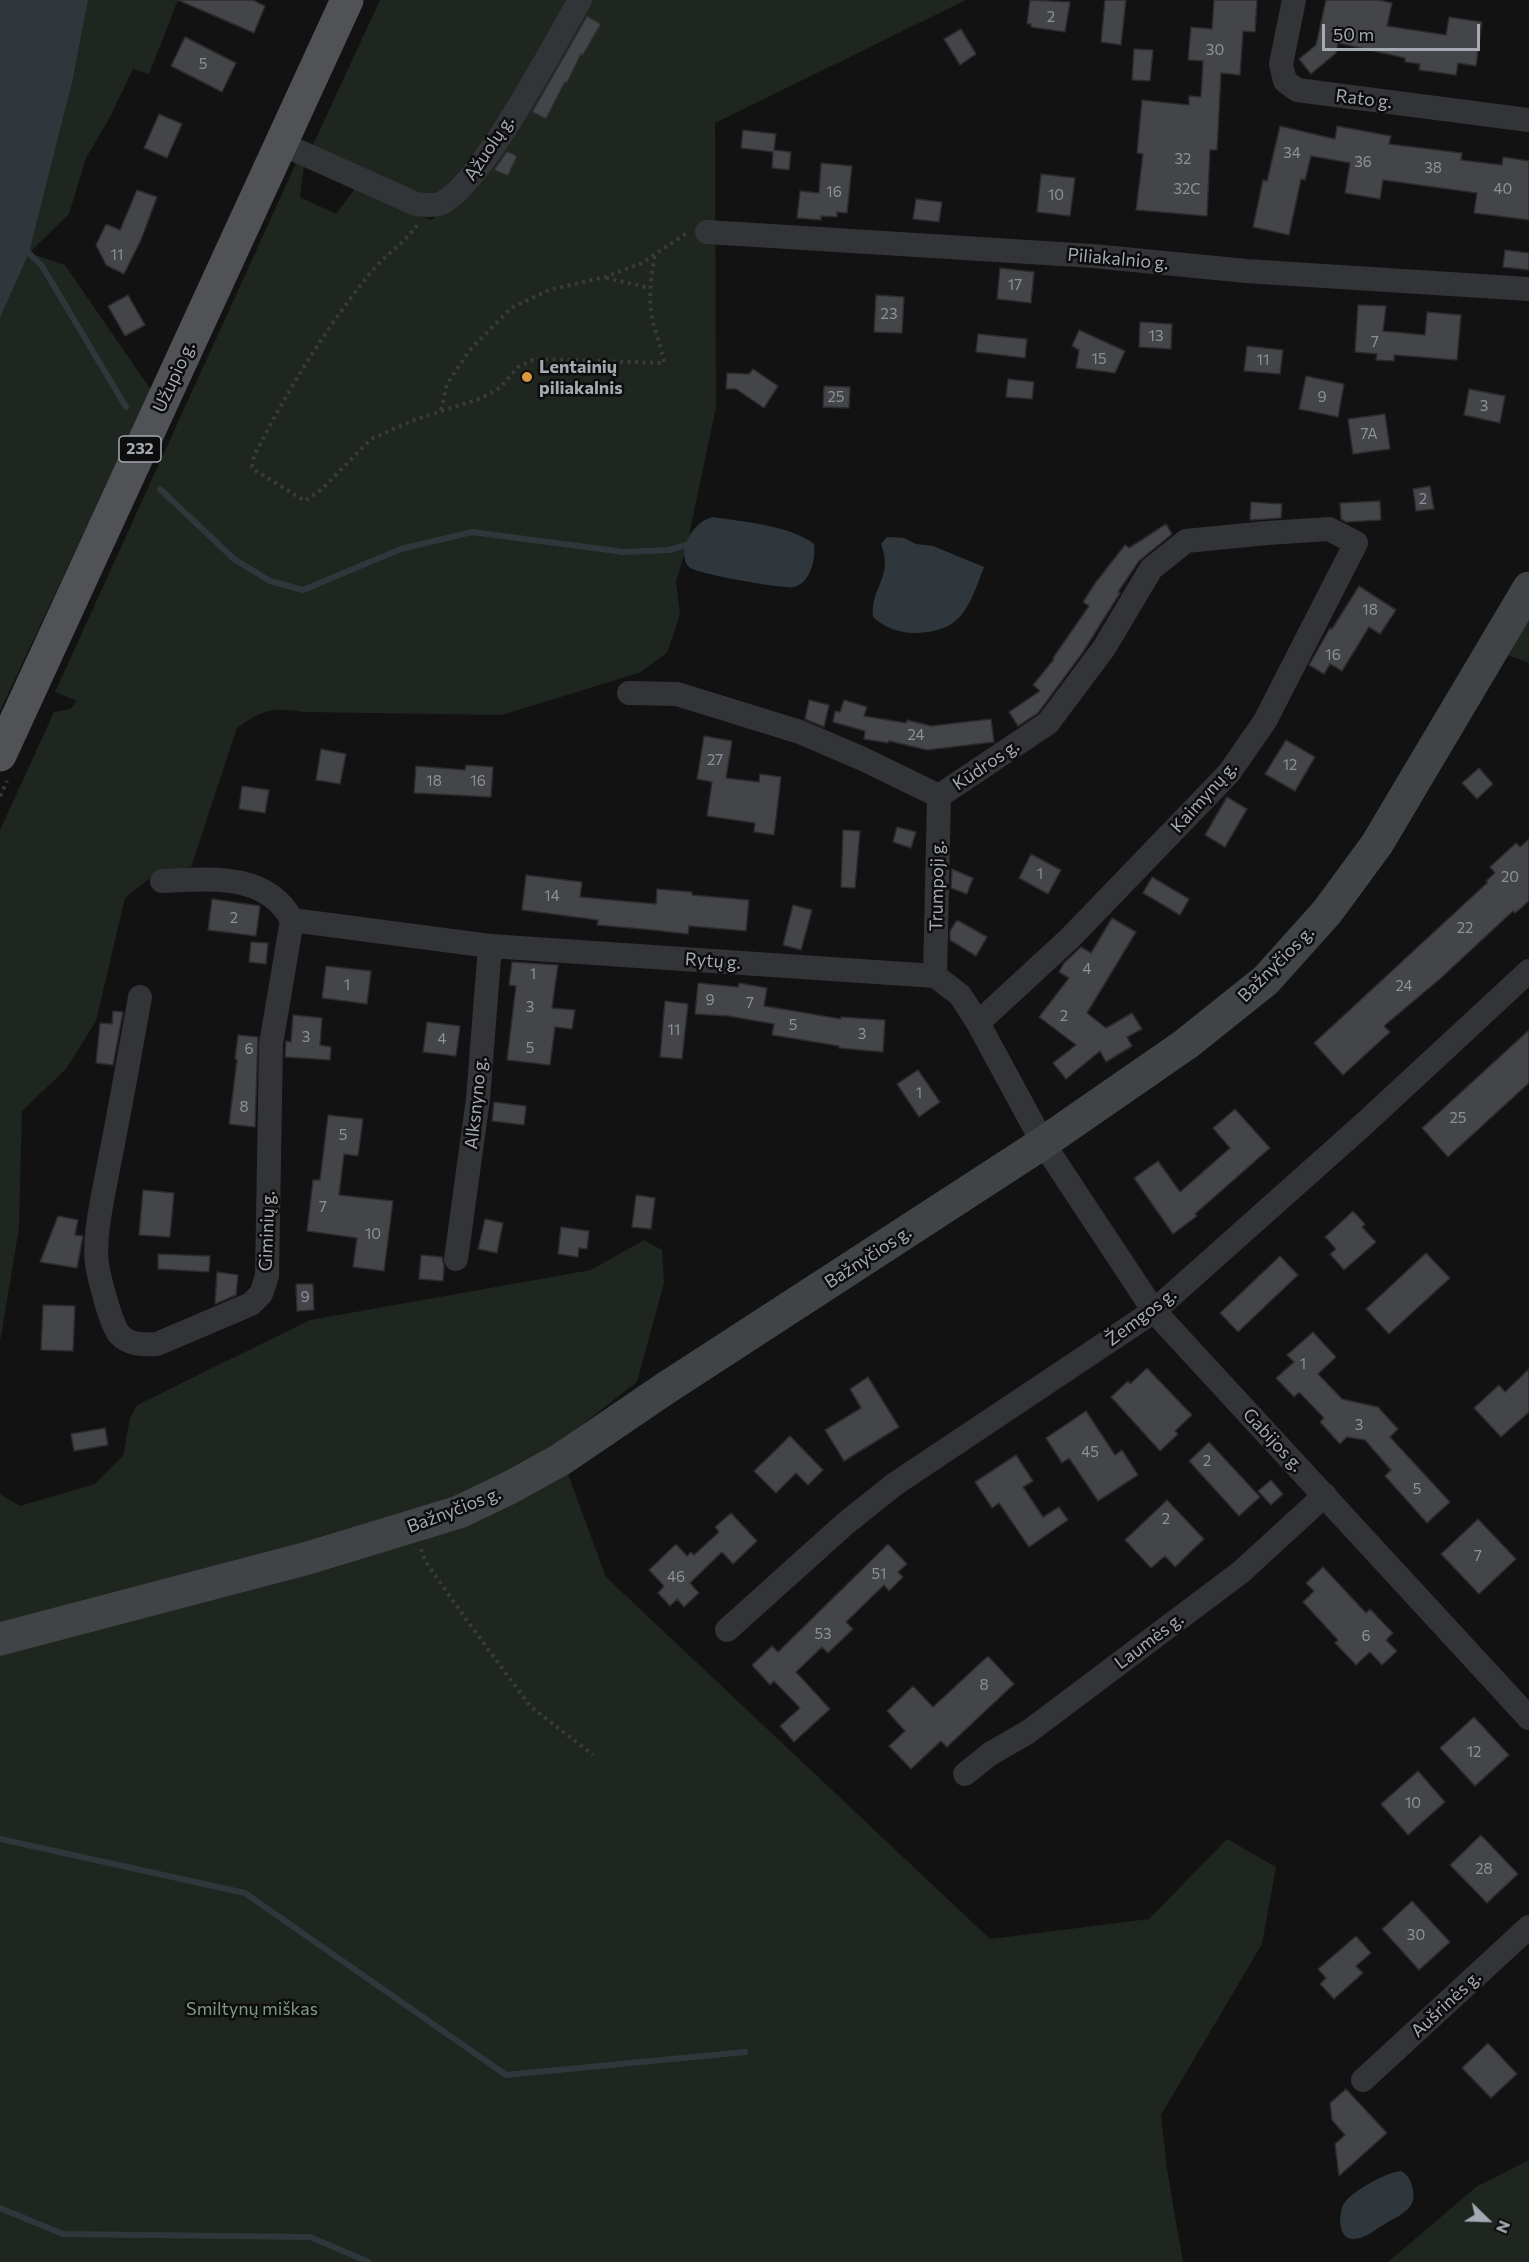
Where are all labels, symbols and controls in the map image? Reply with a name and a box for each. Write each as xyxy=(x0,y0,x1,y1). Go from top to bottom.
house number: 2 xyxy=(1047,8,1055,26)
scale bar xyxy=(1325,12,1482,50)
text: 50 m xyxy=(1333,23,1374,45)
house number: 30 xyxy=(1206,41,1224,59)
house number: 5 xyxy=(199,55,207,73)
street label: Rato g. xyxy=(1334,85,1394,113)
street label: Ąžuolų g. xyxy=(459,111,519,185)
house number: 34 xyxy=(1283,144,1301,162)
house number: 32 xyxy=(1175,150,1191,168)
house number: 36 xyxy=(1354,153,1372,171)
house number: 38 xyxy=(1424,159,1442,177)
house number: 32C xyxy=(1173,180,1201,198)
house number: 40 xyxy=(1494,180,1512,198)
house number: 16 xyxy=(826,183,842,201)
house number: 10 xyxy=(1048,186,1064,204)
street label: Piliakalnio g. xyxy=(1067,244,1169,274)
house number: 11 xyxy=(111,246,123,264)
house number: 17 xyxy=(1008,276,1022,294)
house number: 23 xyxy=(881,305,897,323)
house number: 13 xyxy=(1149,327,1163,345)
house number: 7 xyxy=(1371,333,1379,351)
street label: Užupio g. xyxy=(148,338,200,416)
house number: 15 xyxy=(1091,350,1107,368)
house number: 11 xyxy=(1257,351,1269,369)
place label: Lentainių piliakalnis xyxy=(539,356,623,398)
marker: Lentainių piliakalnis xyxy=(520,370,534,384)
house number: 25 xyxy=(828,388,844,406)
house number: 9 xyxy=(1317,388,1327,406)
house number: 3 xyxy=(1480,397,1488,415)
house number: 7A xyxy=(1360,425,1378,443)
road number: 232 xyxy=(119,436,161,462)
house number: 2 xyxy=(1419,490,1427,508)
house number: 18 xyxy=(1362,601,1378,619)
house number: 16 xyxy=(1325,646,1341,664)
house number: 24 xyxy=(907,726,925,744)
street label: Kūdros g. xyxy=(949,735,1023,795)
house number: 27 xyxy=(707,751,723,769)
house number: 12 xyxy=(1283,756,1297,774)
street label: Kaimynų g. xyxy=(1166,757,1242,837)
house number: 18 xyxy=(426,772,442,790)
house number: 16 xyxy=(470,772,486,790)
street label: Trumpoji g. xyxy=(925,840,949,932)
house number: 1 xyxy=(1037,865,1043,883)
house number: 20 xyxy=(1501,868,1519,886)
house number: 14 xyxy=(544,887,560,905)
house number: 2 xyxy=(230,909,238,927)
house number: 22 xyxy=(1457,919,1473,937)
street label: Bažnyčios g. xyxy=(1233,921,1319,1007)
street label: Rytų g. xyxy=(684,948,742,974)
house number: 4 xyxy=(1083,960,1091,978)
house number: 1 xyxy=(530,965,536,983)
house number: 1 xyxy=(344,976,350,994)
house number: 24 xyxy=(1395,977,1413,995)
house number: 9 xyxy=(705,991,715,1009)
house number: 7 xyxy=(746,994,754,1012)
house number: 3 xyxy=(526,998,534,1016)
house number: 2 xyxy=(1060,1007,1068,1025)
house number: 5 xyxy=(789,1016,797,1034)
house number: 11 xyxy=(668,1021,680,1039)
house number: 3 xyxy=(858,1025,866,1043)
house number: 3 xyxy=(302,1028,310,1046)
house number: 4 xyxy=(438,1030,446,1048)
house number: 5 xyxy=(526,1039,534,1057)
house number: 6 xyxy=(244,1040,254,1058)
street label: Alksnyno g. xyxy=(460,1056,492,1150)
house number: 1 xyxy=(916,1084,922,1102)
house number: 8 xyxy=(239,1098,249,1116)
house number: 25 xyxy=(1450,1109,1466,1127)
house number: 5 xyxy=(339,1126,347,1144)
street label: Giminių g. xyxy=(255,1190,279,1272)
house number: 7 xyxy=(319,1198,327,1216)
street label: Bažnyčios g. xyxy=(821,1221,915,1293)
house number: 10 xyxy=(365,1225,381,1243)
street label: Žemgos g. xyxy=(1101,1283,1181,1351)
house number: 9 xyxy=(300,1288,310,1306)
house number: 1 xyxy=(1300,1355,1306,1373)
street label: Gabijos g. xyxy=(1238,1404,1308,1476)
house number: 3 xyxy=(1355,1416,1363,1434)
house number: 45 xyxy=(1081,1443,1099,1461)
house number: 2 xyxy=(1203,1452,1211,1470)
house number: 5 xyxy=(1413,1480,1421,1498)
street label: Bažnyčios g. xyxy=(404,1482,504,1538)
house number: 2 xyxy=(1162,1510,1170,1528)
house number: 7 xyxy=(1474,1547,1482,1565)
house number: 51 xyxy=(871,1565,887,1583)
house number: 46 xyxy=(667,1568,685,1586)
street label: Laumės g. xyxy=(1110,1608,1188,1674)
house number: 53 xyxy=(814,1625,832,1643)
house number: 6 xyxy=(1361,1627,1371,1645)
house number: 8 xyxy=(979,1676,989,1694)
house number: 12 xyxy=(1467,1743,1481,1761)
house number: 10 xyxy=(1405,1794,1421,1812)
house number: 28 xyxy=(1475,1860,1493,1878)
house number: 30 xyxy=(1407,1926,1425,1944)
street label: Aušrinės g. xyxy=(1407,1966,1485,2042)
park label: Smiltynų miškas xyxy=(186,1998,318,2020)
north arrow xyxy=(1457,2190,1517,2250)
text: N xyxy=(1493,2218,1515,2236)

